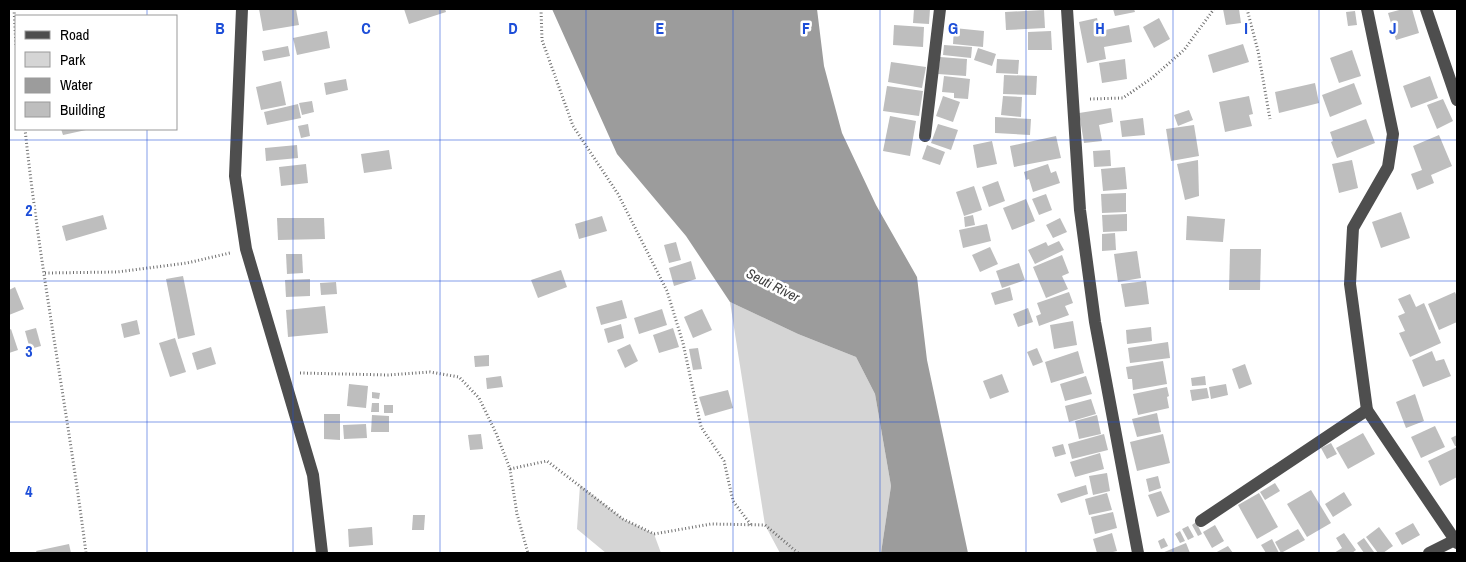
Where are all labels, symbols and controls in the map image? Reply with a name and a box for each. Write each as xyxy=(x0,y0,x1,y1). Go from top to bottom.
legend xyxy=(15,15,178,130)
text: B xyxy=(215,17,225,39)
text: C xyxy=(361,17,371,39)
text: D xyxy=(508,17,518,39)
text: E xyxy=(656,17,665,39)
text: F xyxy=(802,17,810,39)
text: G xyxy=(948,17,958,39)
text: H xyxy=(1095,17,1105,39)
text: I xyxy=(1244,17,1248,39)
text: J xyxy=(1389,17,1397,39)
text: Road xyxy=(60,24,89,45)
text: Park xyxy=(60,49,86,70)
text: Water xyxy=(60,74,92,95)
text: Building xyxy=(60,99,105,120)
text: 2 xyxy=(25,199,33,221)
water label: Seuti River xyxy=(743,264,804,307)
text: 3 xyxy=(25,340,33,362)
text: 4 xyxy=(25,480,33,502)

